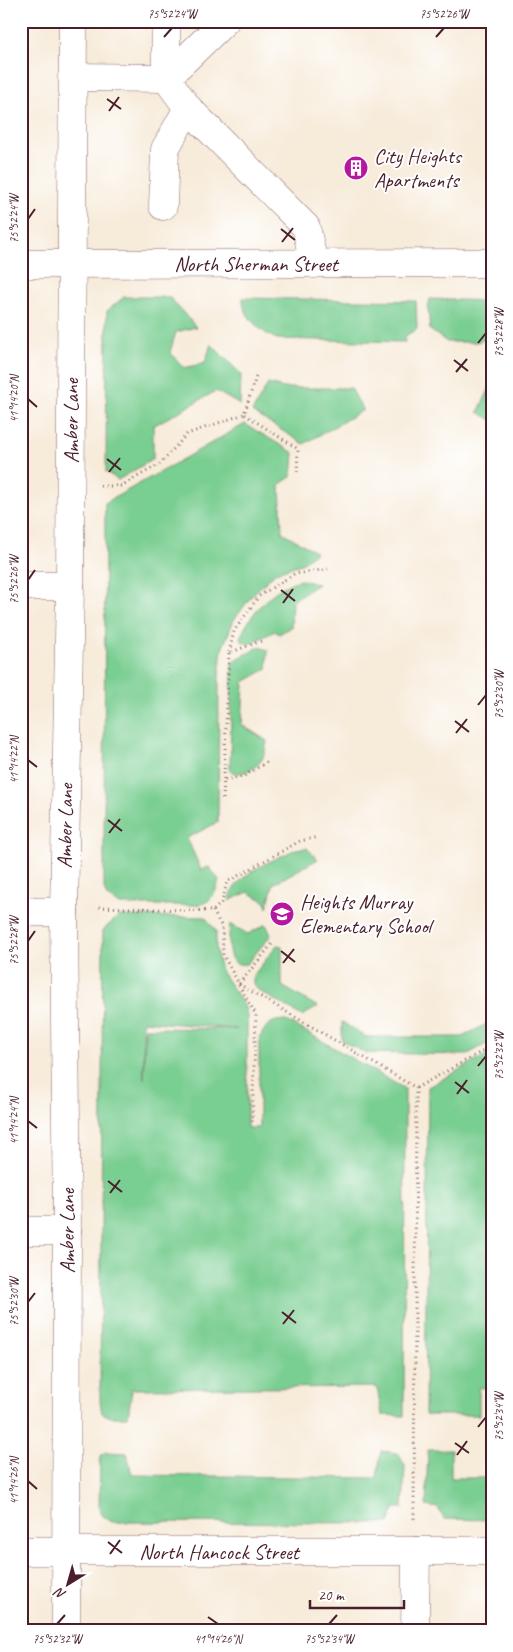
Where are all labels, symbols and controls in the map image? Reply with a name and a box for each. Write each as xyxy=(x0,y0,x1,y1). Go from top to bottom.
text: 75°52'24"W xyxy=(148,6,199,22)
text: 75°52'26"W xyxy=(420,6,471,22)
place label: City Heights Apartments xyxy=(374,143,463,193)
building icon: City Heights Apartments xyxy=(343,155,369,181)
text: 75°52'24"W xyxy=(6,192,22,243)
street label: North Sherman Street xyxy=(174,251,340,277)
text: 75°52'28"W xyxy=(491,306,507,357)
text: 41°14'20"N xyxy=(6,374,22,423)
street label: Amber Lane xyxy=(58,378,84,463)
text: 75°52'26"W xyxy=(6,553,22,604)
text: 75°52'30"W xyxy=(491,668,507,719)
text: 41°14'22"N xyxy=(6,735,22,784)
street label: Amber Lane xyxy=(51,782,79,868)
place label: Heights Murray Elementary School xyxy=(300,889,435,939)
school or university icon: Heights Murray Elementary School xyxy=(269,901,295,927)
text: 75°52'28"W xyxy=(6,914,22,965)
text: 75°52'32"W xyxy=(491,1029,507,1080)
text: 41°14'24"N xyxy=(6,1096,22,1145)
street label: Amber Lane xyxy=(54,1188,80,1273)
text: 75°52'30"W xyxy=(6,1275,22,1326)
text: 75°52'34"W xyxy=(491,1390,507,1441)
text: 41°14'26"N xyxy=(6,1456,22,1505)
street label: North Hancock Street xyxy=(139,1539,301,1565)
north arrow xyxy=(42,1560,92,1610)
scale bar xyxy=(310,1577,404,1609)
text: N xyxy=(50,1583,69,1603)
text: 20 m xyxy=(318,1586,345,1605)
text: 75°52'32"W xyxy=(33,1631,84,1647)
text: 41°14'26"N xyxy=(194,1631,243,1647)
text: 75°52'34"W xyxy=(305,1631,356,1647)

